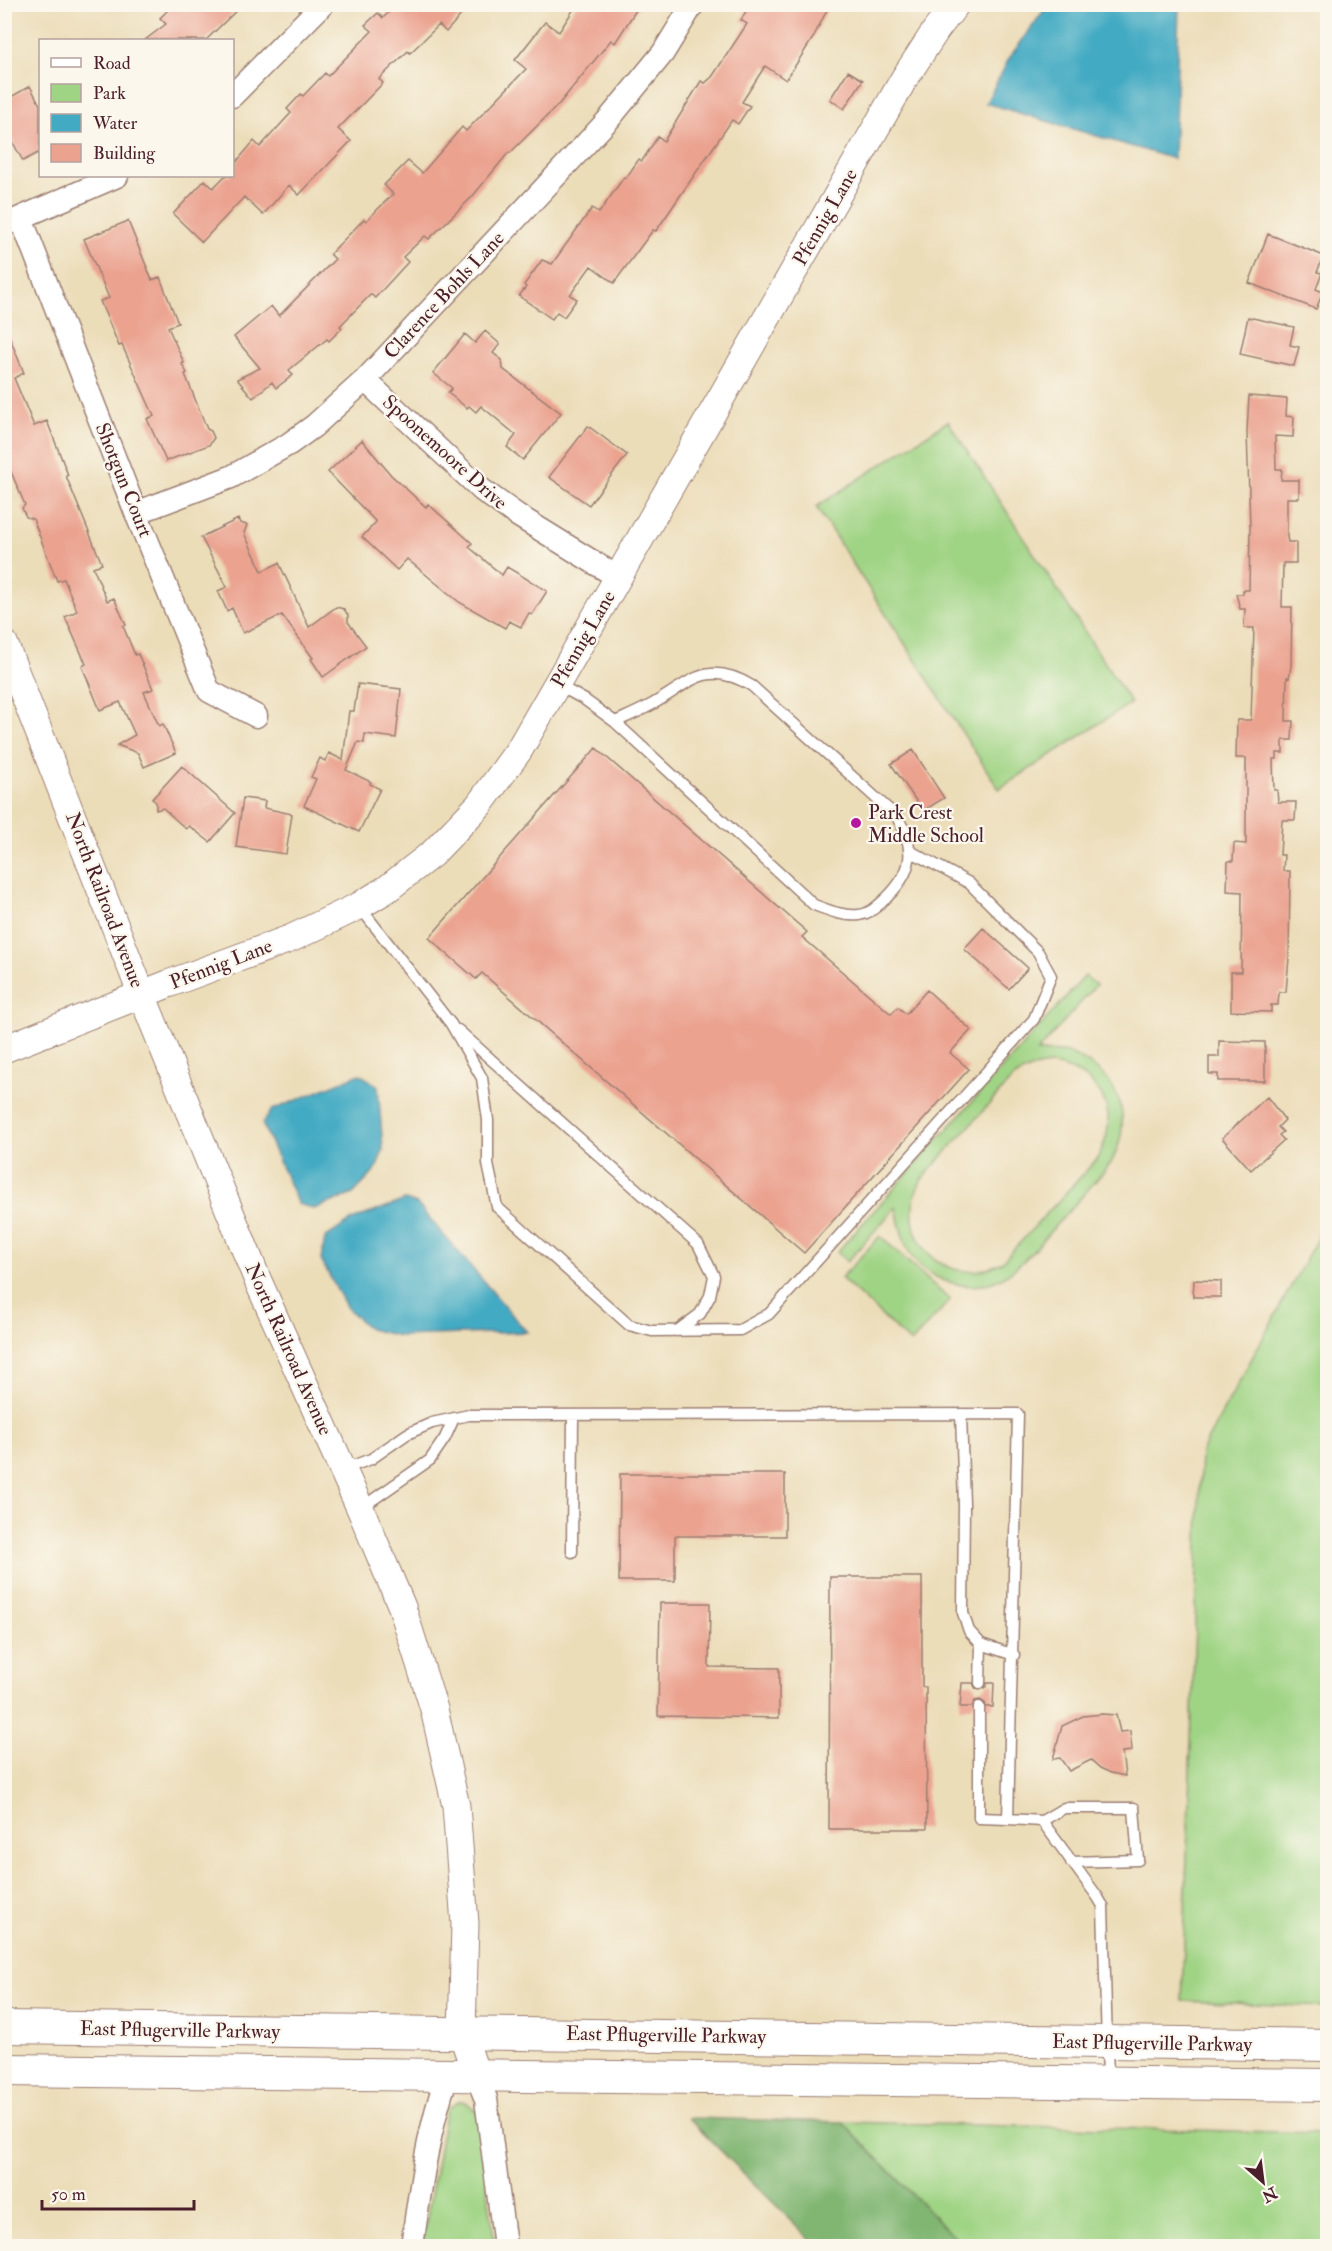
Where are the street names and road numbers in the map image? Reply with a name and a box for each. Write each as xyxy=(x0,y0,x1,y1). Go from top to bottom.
street label: Pfennig Lane xyxy=(787,164,863,270)
street label: Clarence Bohls Lane xyxy=(378,226,510,364)
street label: Spoonemoore Drive xyxy=(377,389,513,515)
street label: Shotgun Court xyxy=(90,419,158,541)
street label: Pfennig Lane xyxy=(545,586,621,692)
street label: North Railroad Avenue xyxy=(60,809,150,991)
street label: Pfennig Lane xyxy=(166,933,276,995)
street label: North Railroad Avenue xyxy=(240,1259,338,1439)
street label: East Pflugerville Parkway xyxy=(80,2016,282,2044)
street label: East Pflugerville Parkway xyxy=(566,2021,768,2049)
street label: East Pflugerville Parkway xyxy=(1052,2029,1254,2057)

